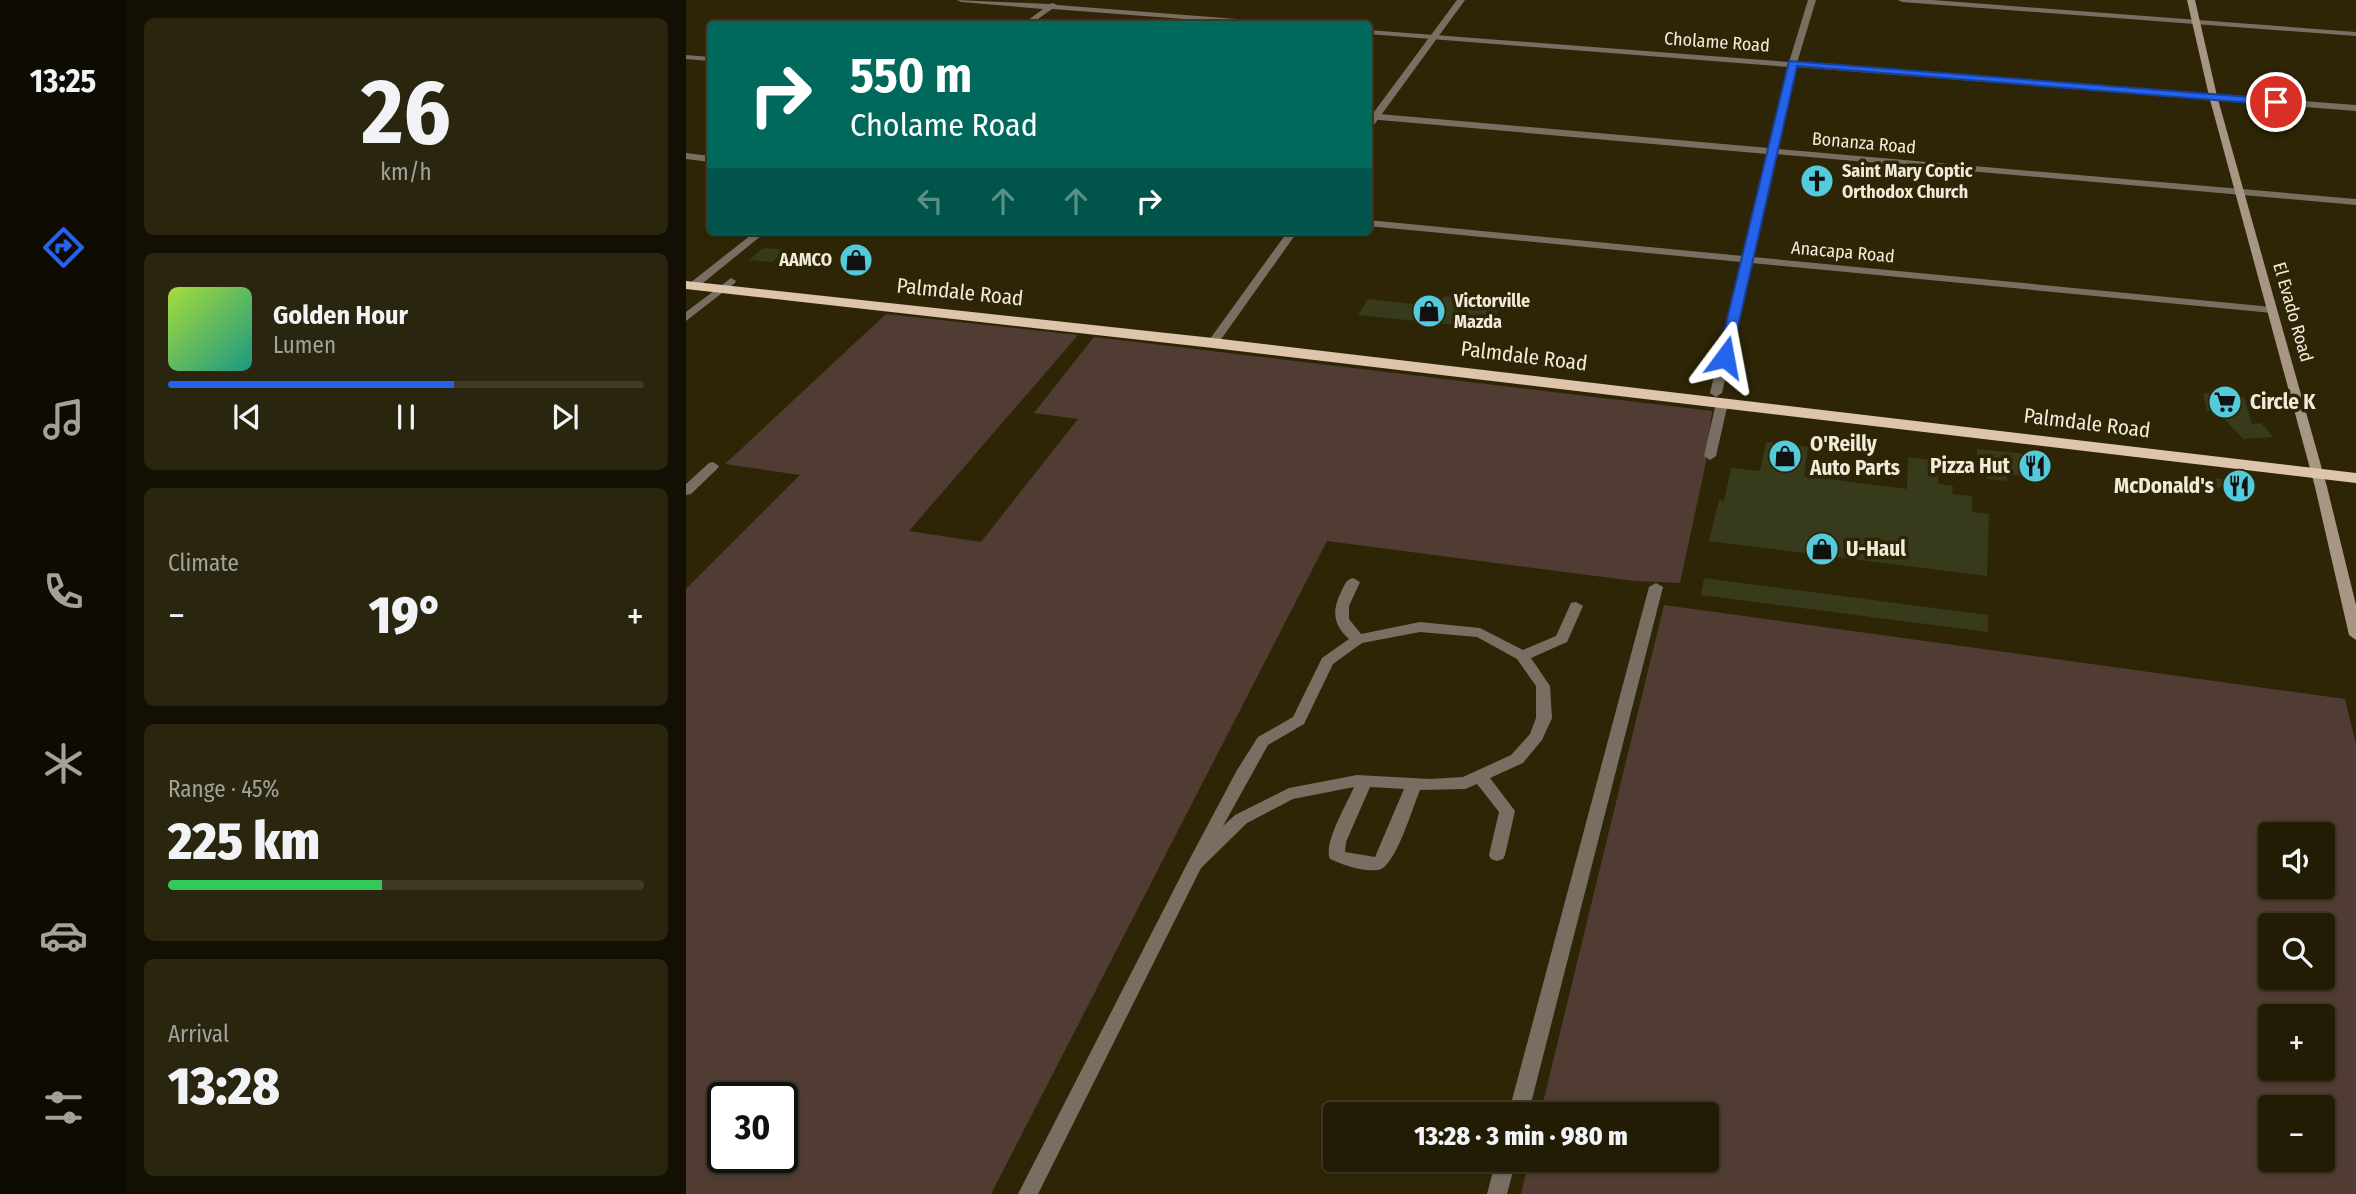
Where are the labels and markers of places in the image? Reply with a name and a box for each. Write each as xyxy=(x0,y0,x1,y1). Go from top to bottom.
pin xyxy=(2246,72,2306,132)
place label: Saint Mary Coptic Orthodox Church xyxy=(1842,160,1973,203)
church icon: Saint Mary Coptic Orthodox Church xyxy=(1798,162,1836,200)
shop icon: AAMCO xyxy=(837,241,875,279)
place label: AAMCO xyxy=(778,249,832,271)
place label: Victorville Mazda xyxy=(1453,290,1530,333)
shop icon: Victorville Mazda xyxy=(1410,292,1448,330)
supermarket icon: Circle K xyxy=(2206,383,2244,421)
place label: Circle K xyxy=(2250,389,2316,415)
place label: O'Reilly Auto Parts xyxy=(1809,431,1900,481)
shop icon: O'Reilly Auto Parts xyxy=(1766,437,1804,475)
restaurant icon: Pizza Hut xyxy=(2016,447,2054,485)
place label: Pizza Hut xyxy=(1930,453,2011,479)
restaurant icon: McDonald's xyxy=(2220,467,2258,505)
place label: McDonald's xyxy=(2114,473,2214,499)
shop icon: U-Haul xyxy=(1803,530,1841,568)
place label: U-Haul xyxy=(1846,536,1906,562)

